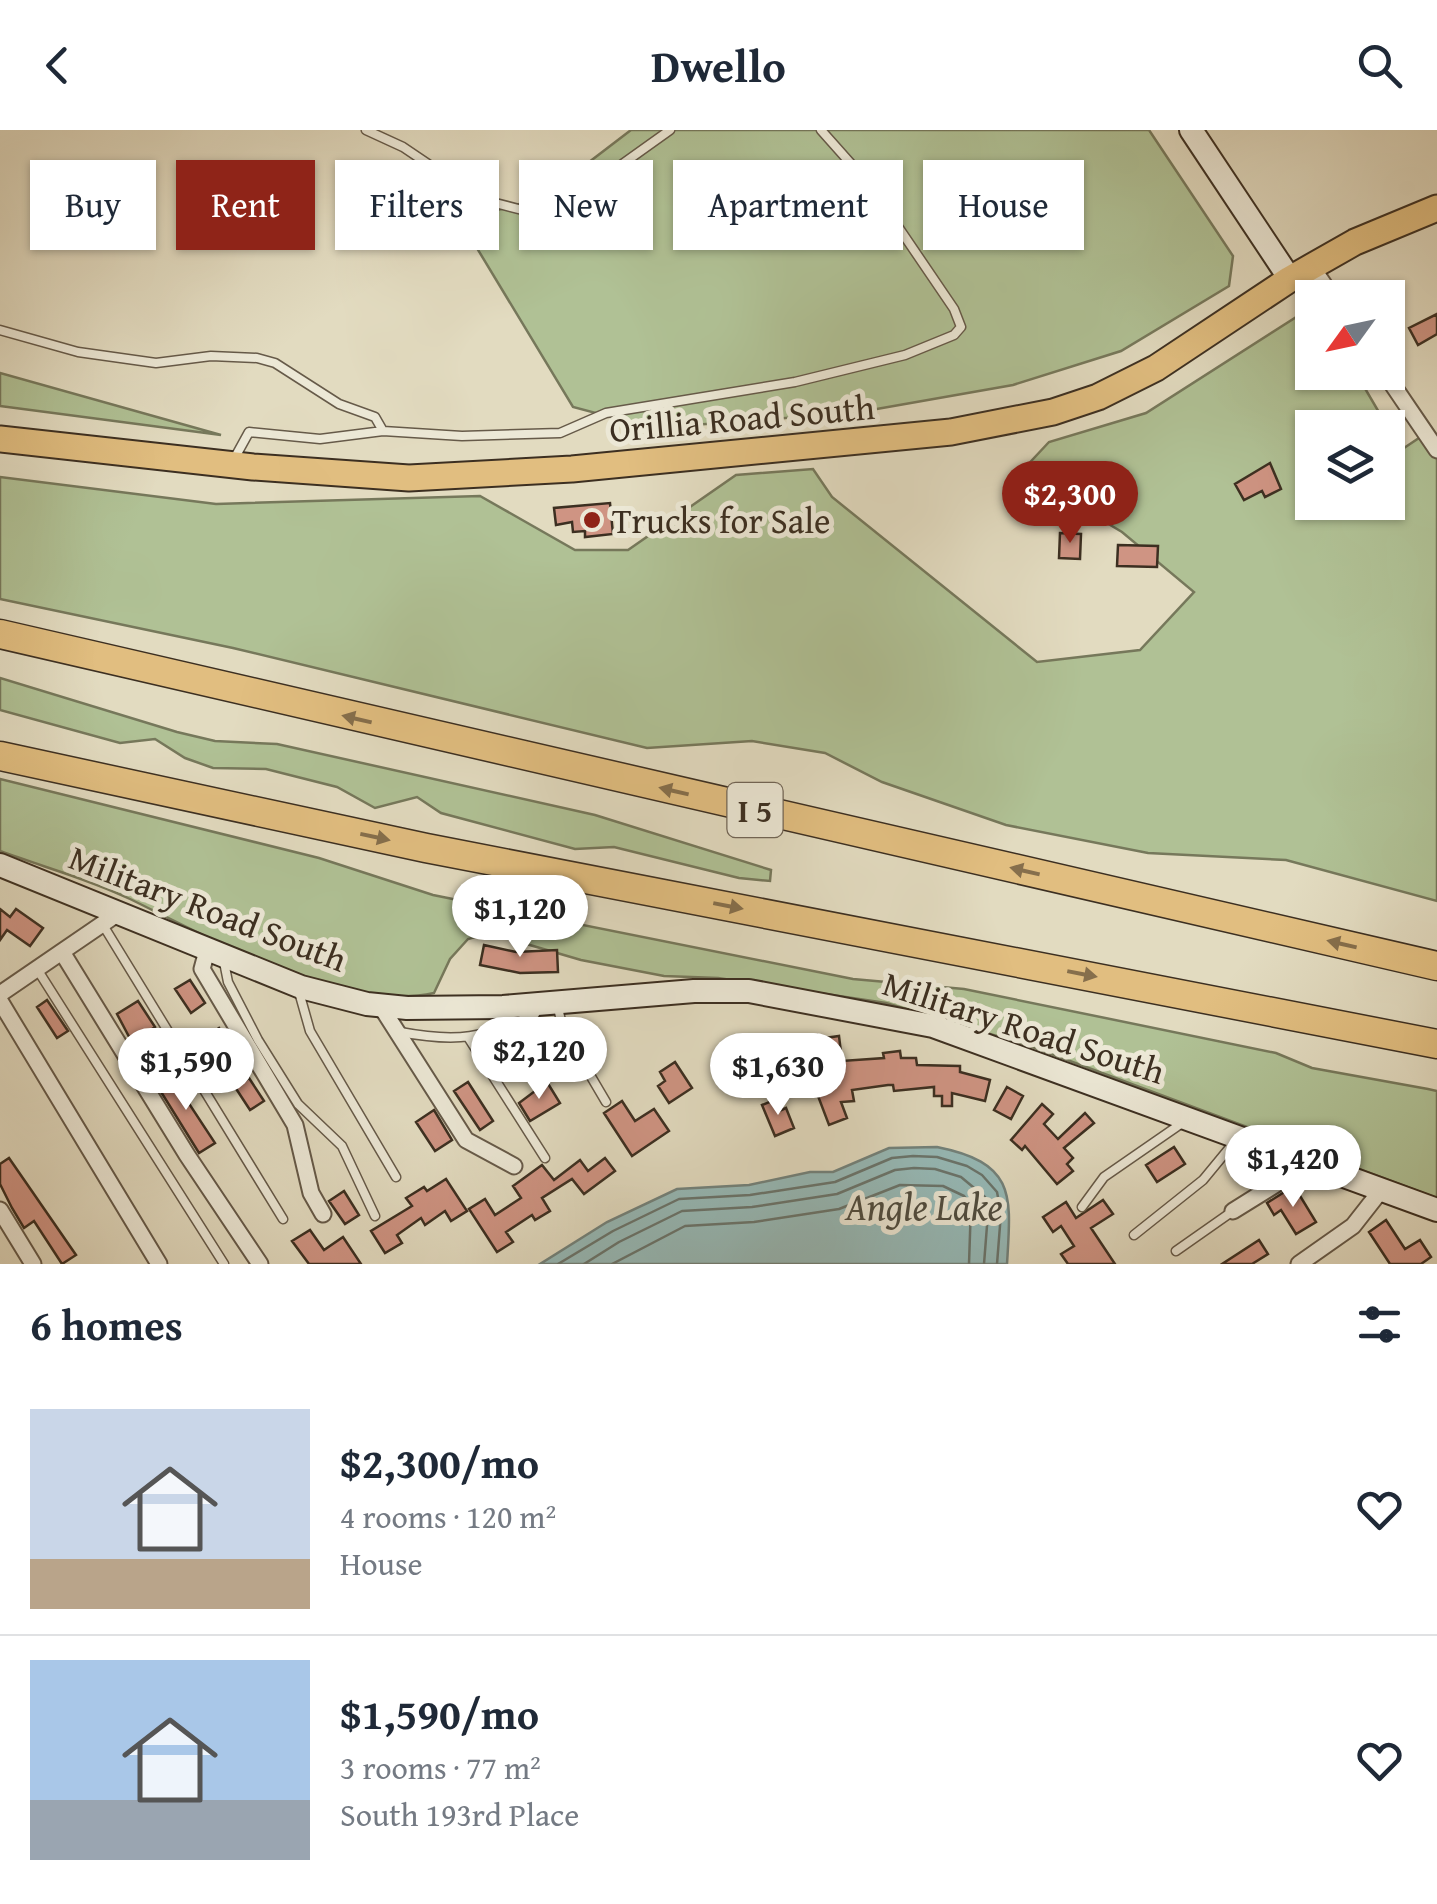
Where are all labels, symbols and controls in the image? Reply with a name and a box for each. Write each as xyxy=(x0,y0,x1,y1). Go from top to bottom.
text: Dwello xyxy=(651,33,786,98)
icon: back xyxy=(30,38,85,93)
icon: search xyxy=(1352,38,1407,93)
chip: Buy xyxy=(30,160,156,250)
chip: Rent xyxy=(176,160,315,250)
chip: Filters xyxy=(335,160,499,250)
chip: New xyxy=(519,160,653,250)
chip: Apartment xyxy=(673,160,903,250)
chip: House xyxy=(923,160,1084,250)
north arrow xyxy=(1295,280,1405,390)
map controls xyxy=(1295,280,1405,520)
street label: Orillia Road South xyxy=(607,381,877,455)
button: layers xyxy=(1295,410,1405,520)
pin: $2,300 xyxy=(989,461,1151,546)
text: $2,300 xyxy=(1024,470,1116,517)
place label: Trucks for Sale xyxy=(612,495,830,546)
marker: Trucks for Sale xyxy=(581,509,603,531)
one-way arrow xyxy=(341,711,372,726)
one-way arrow xyxy=(658,783,689,798)
road number: I 5 xyxy=(728,783,782,837)
one-way arrow xyxy=(360,829,391,845)
street label: Military Road South xyxy=(62,832,354,985)
one-way arrow xyxy=(1009,863,1040,879)
pin: $1,120 xyxy=(439,875,601,960)
text: $1,120 xyxy=(474,884,566,931)
one-way arrow xyxy=(713,899,744,915)
one-way arrow xyxy=(1326,936,1357,951)
street label: Military Road South xyxy=(877,957,1172,1097)
one-way arrow xyxy=(1066,967,1097,983)
pin: $2,120 xyxy=(458,1017,620,1102)
text: $2,120 xyxy=(493,1026,585,1073)
pin: $1,590 xyxy=(105,1028,267,1113)
pin: $1,630 xyxy=(697,1033,859,1118)
text: $1,590 xyxy=(140,1037,232,1084)
text: $1,630 xyxy=(732,1042,824,1089)
pin: $1,420 xyxy=(1212,1125,1374,1210)
text: $1,420 xyxy=(1247,1134,1339,1181)
water label: Angle Lake xyxy=(844,1178,1003,1234)
text: 6 homes xyxy=(30,1294,183,1355)
icon: filters xyxy=(1352,1297,1407,1352)
text: $2,300/mo xyxy=(340,1432,539,1493)
icon: home xyxy=(110,1449,230,1569)
icon: heart xyxy=(1352,1482,1407,1537)
text: 4 rooms · 120 m² xyxy=(340,1493,556,1540)
text: House xyxy=(340,1540,423,1587)
text: $1,590/mo xyxy=(340,1683,539,1744)
icon: home xyxy=(110,1700,230,1820)
icon: heart xyxy=(1352,1733,1407,1788)
text: 3 rooms · 77 m² xyxy=(340,1744,541,1791)
text: South 193rd Place xyxy=(340,1791,579,1838)

